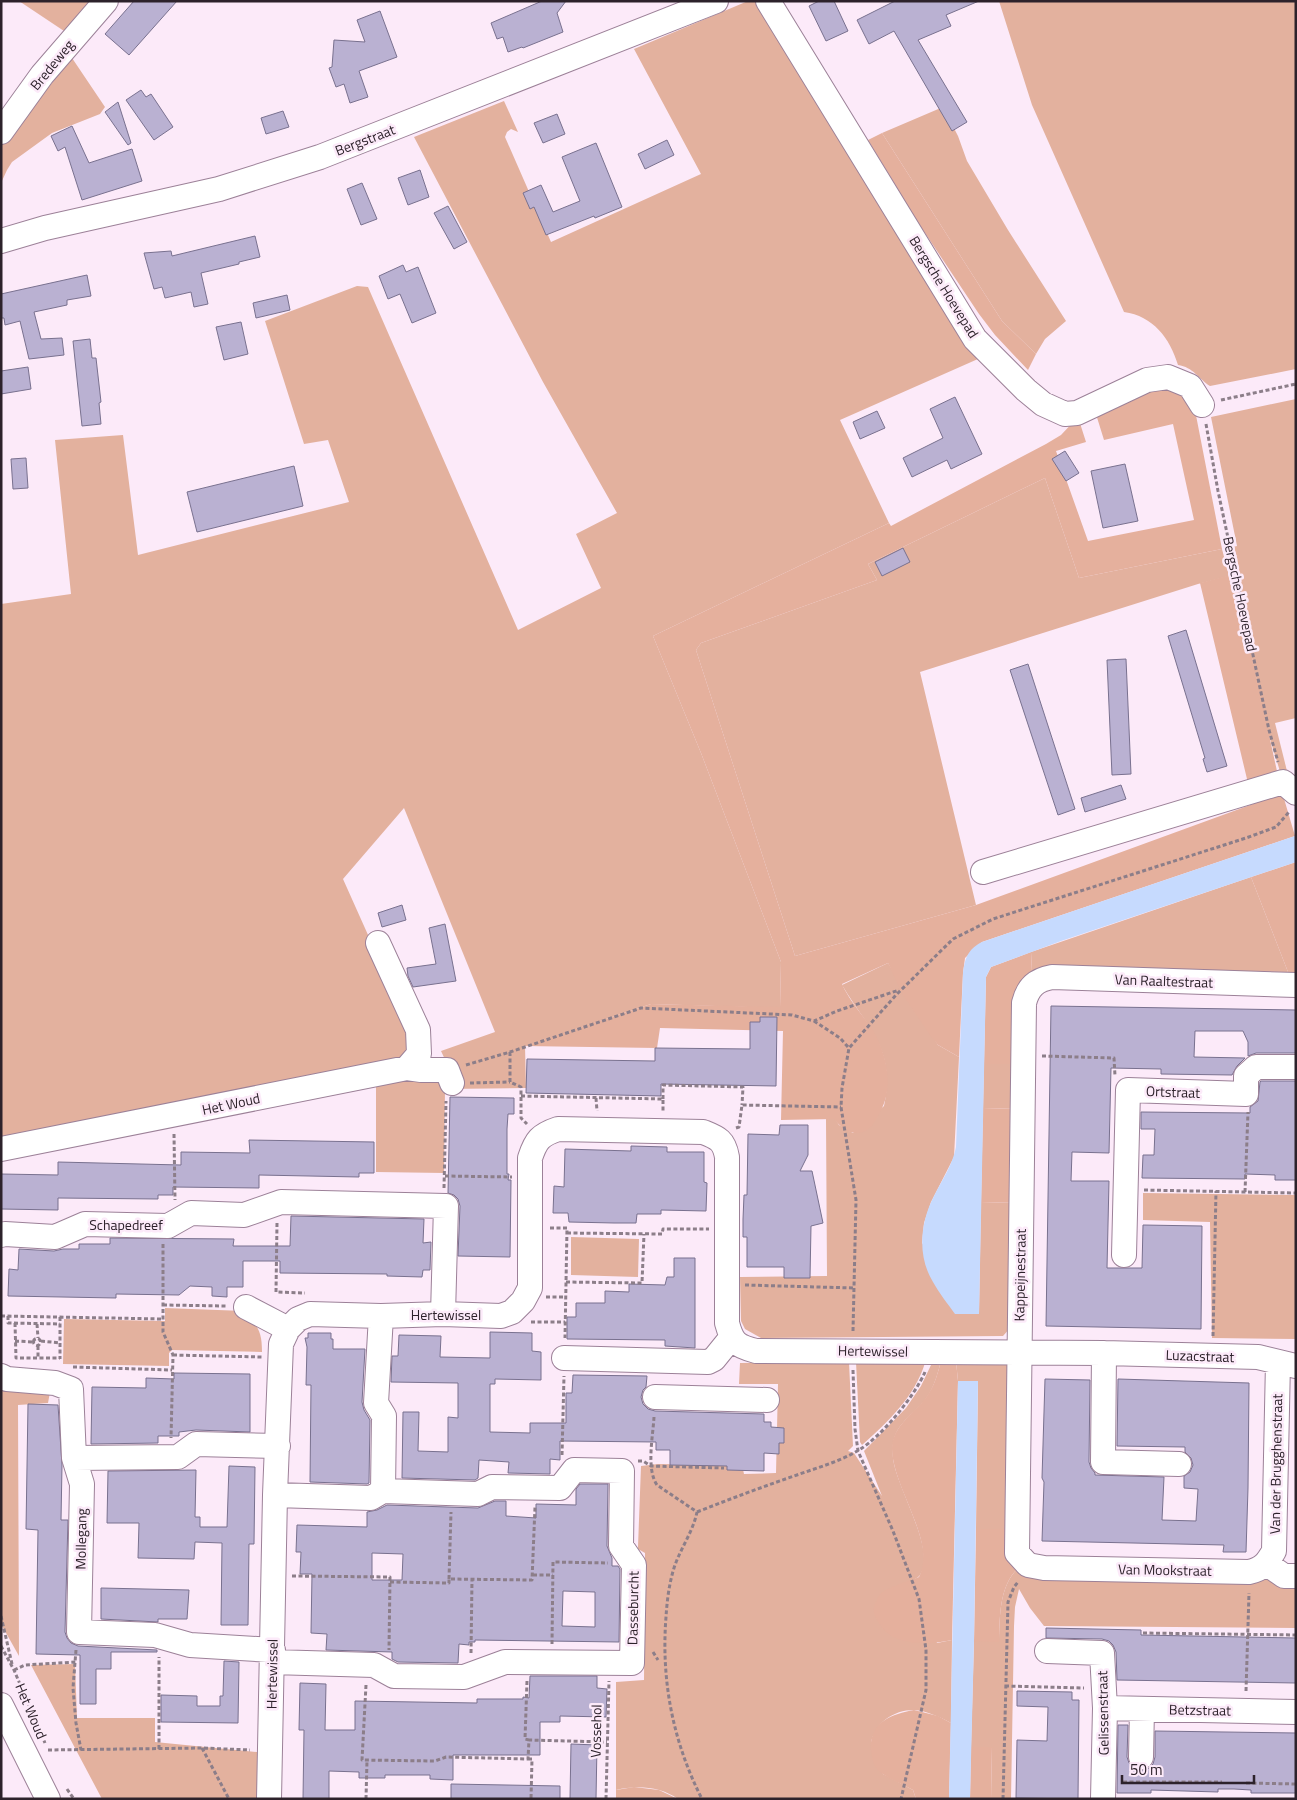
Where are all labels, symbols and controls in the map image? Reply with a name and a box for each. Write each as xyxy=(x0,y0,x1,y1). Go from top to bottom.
street label: Bredeweg xyxy=(25,35,79,94)
street label: Bergstraat xyxy=(332,118,398,161)
street label: Bergsche Hoevepad xyxy=(904,232,984,342)
street label: Bergsche Hoevepad xyxy=(1218,534,1263,653)
street label: Van Raaltestraat xyxy=(1114,968,1214,993)
street label: Ortstraat xyxy=(1146,1080,1201,1103)
street label: Het Woud xyxy=(200,1087,262,1120)
street label: Schapedreef xyxy=(89,1214,163,1235)
street label: Kappeijnestraat xyxy=(1008,1228,1031,1322)
street label: Hertewissel xyxy=(411,1304,481,1325)
street label: Hertewissel xyxy=(838,1339,908,1362)
street label: Luzacstraat xyxy=(1165,1344,1235,1367)
street label: Van der Brugghenstraat xyxy=(1264,1394,1287,1534)
street label: Mollegang xyxy=(69,1508,92,1570)
street label: Van Mookstraat xyxy=(1118,1558,1212,1581)
street label: Dasseburcht xyxy=(621,1571,644,1645)
street label: Hertewissel xyxy=(260,1639,283,1709)
street label: Gelissenstraat xyxy=(1091,1670,1114,1756)
street label: Het Woud xyxy=(10,1680,53,1742)
street label: Betzstraat xyxy=(1169,1698,1231,1721)
street label: Vossehol xyxy=(585,1704,606,1758)
scale bar xyxy=(1122,1752,1254,1784)
text: 50 m xyxy=(1130,1758,1163,1781)

